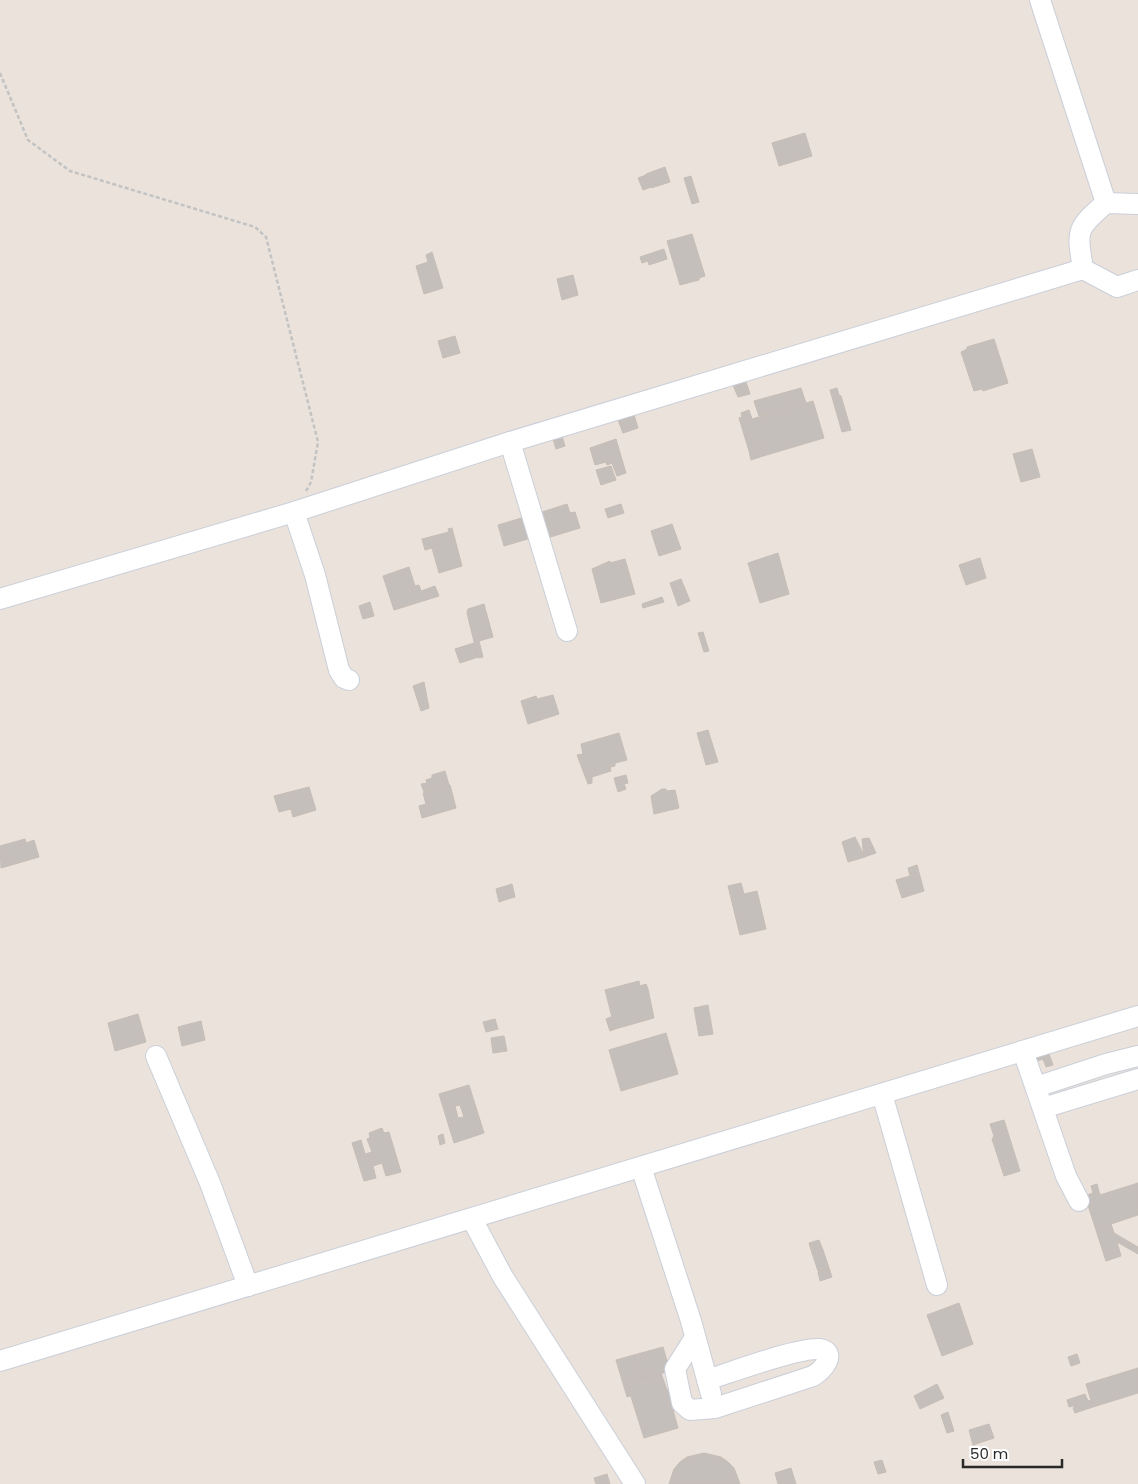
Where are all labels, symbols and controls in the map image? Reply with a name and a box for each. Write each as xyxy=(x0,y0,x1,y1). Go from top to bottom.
scale bar xyxy=(963,1436,1062,1468)
text: 50 m xyxy=(970,1443,1008,1464)

